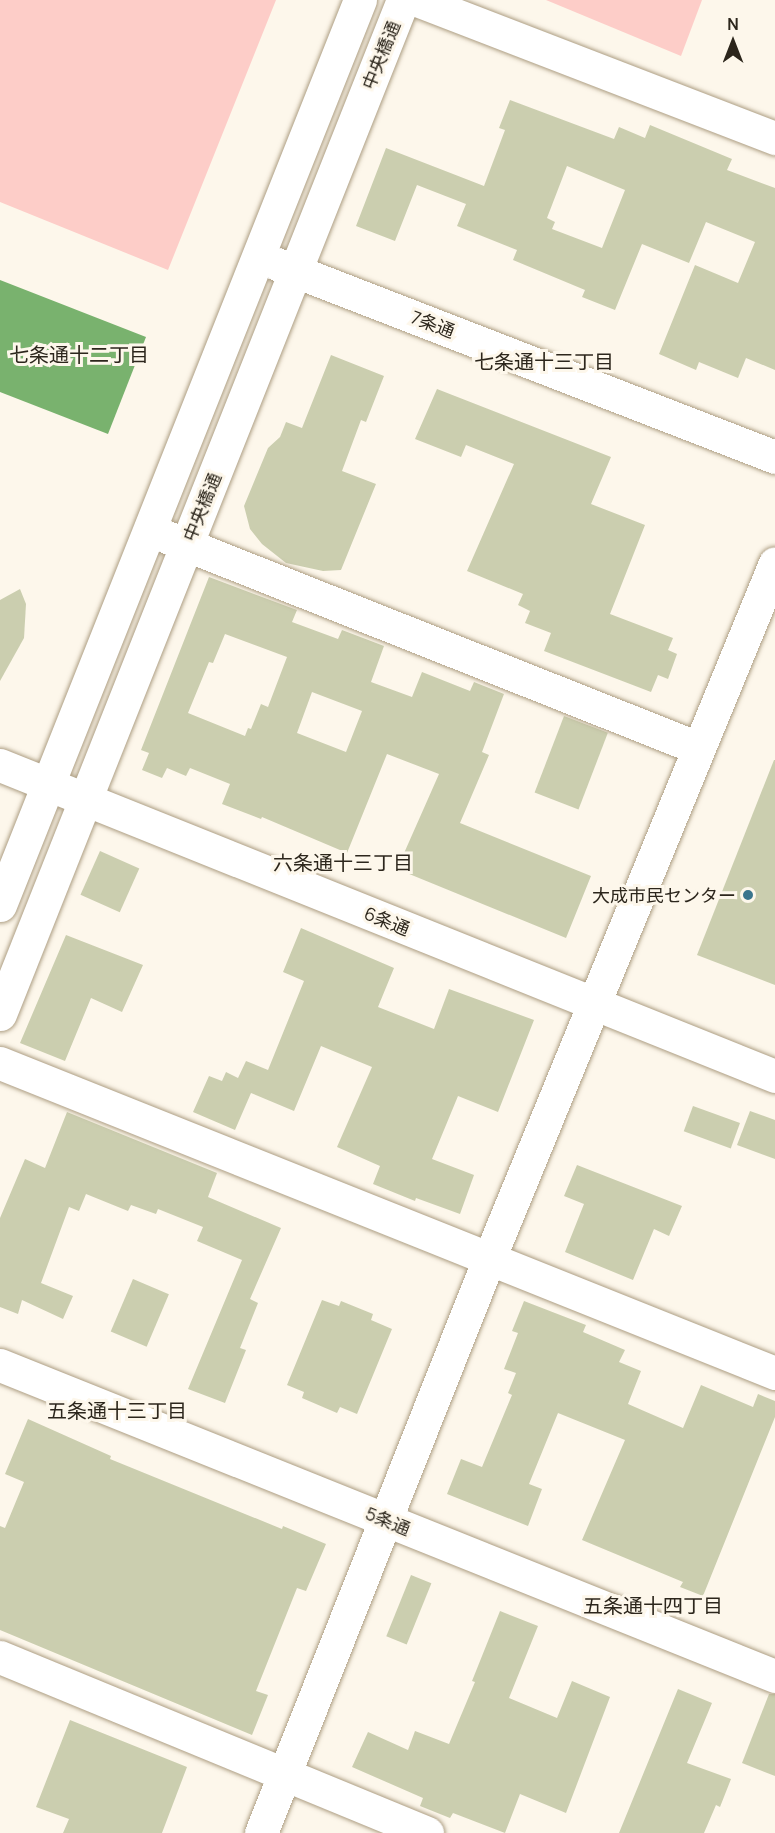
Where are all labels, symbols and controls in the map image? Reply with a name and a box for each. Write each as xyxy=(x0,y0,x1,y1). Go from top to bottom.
north arrow xyxy=(703,12,763,72)
text: N xyxy=(727,13,739,35)
street label: 中央橋通 xyxy=(358,18,404,92)
street label: 7条通 xyxy=(408,306,458,342)
district label: 七条通十二丁目 xyxy=(9,342,149,366)
district label: 七条通十三丁目 xyxy=(474,349,614,373)
street label: 中央橋通 xyxy=(179,470,225,544)
district label: 六条通十三丁目 xyxy=(273,850,413,874)
place label: 大成市民センター xyxy=(592,884,736,906)
marker: 大成市民センター xyxy=(741,888,755,902)
street label: 6条通 xyxy=(361,902,413,940)
district label: 五条通十三丁目 xyxy=(47,1398,187,1422)
street label: 5条通 xyxy=(362,1502,414,1540)
district label: 五条通十四丁目 xyxy=(583,1593,723,1617)

